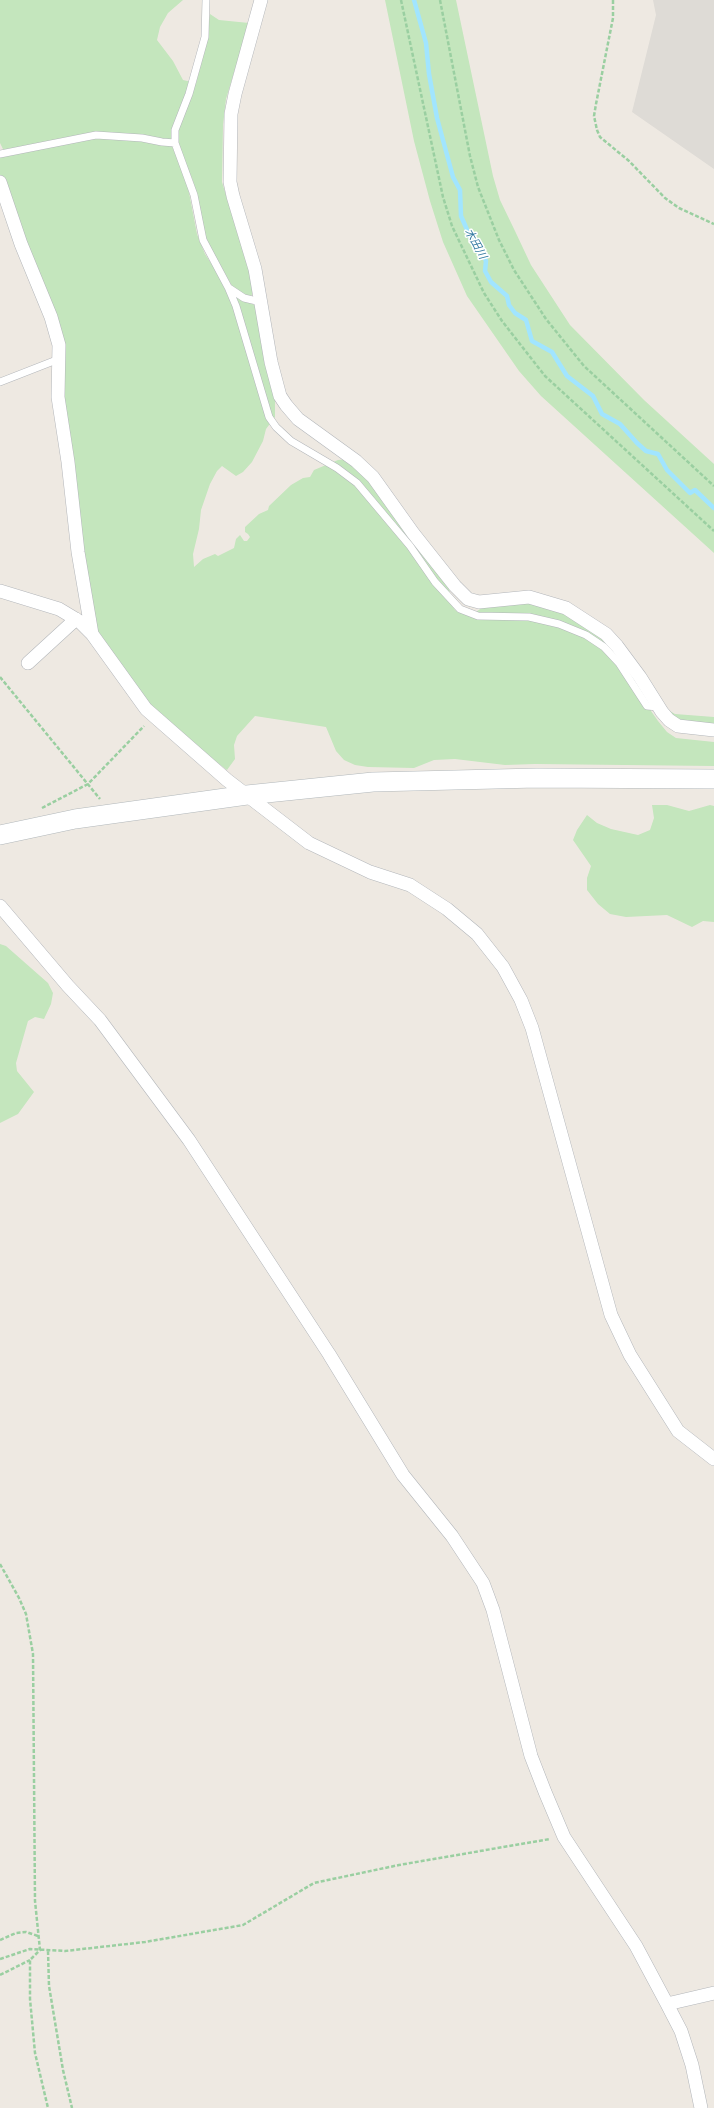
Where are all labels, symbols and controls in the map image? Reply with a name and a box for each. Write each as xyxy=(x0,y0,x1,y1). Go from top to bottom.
water label: 木田川 xyxy=(461,226,489,262)

